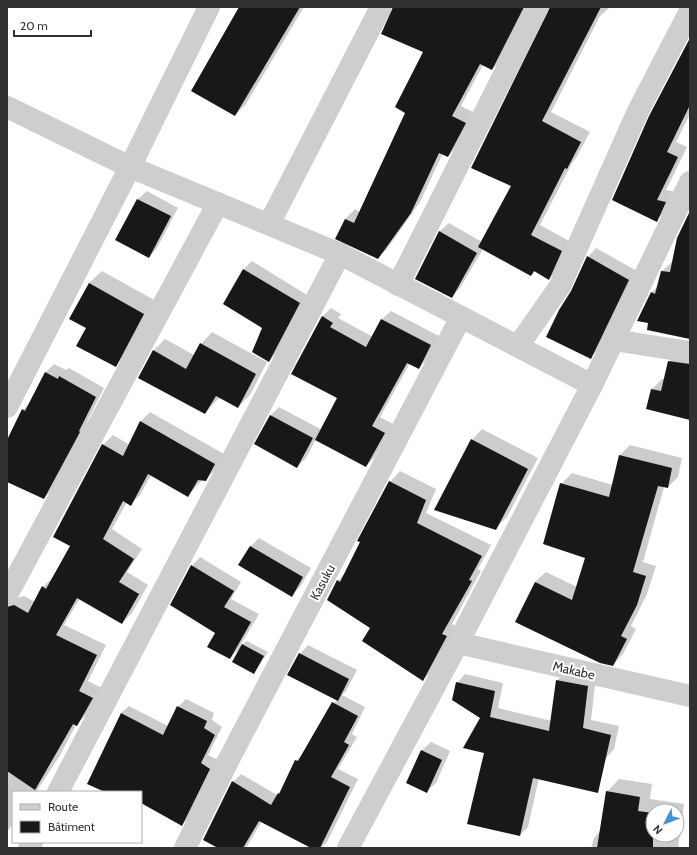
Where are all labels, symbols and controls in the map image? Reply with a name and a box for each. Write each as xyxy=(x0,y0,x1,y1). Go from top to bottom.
scale bar xyxy=(14,12,91,38)
text: 20 m xyxy=(20,18,48,33)
street label: Kasuku xyxy=(306,561,338,603)
street label: Makabe xyxy=(551,657,597,683)
legend xyxy=(12,791,142,843)
text: Route xyxy=(48,799,78,814)
north arrow xyxy=(645,803,685,843)
text: Bâtiment xyxy=(48,819,95,834)
text: N xyxy=(650,822,665,837)

